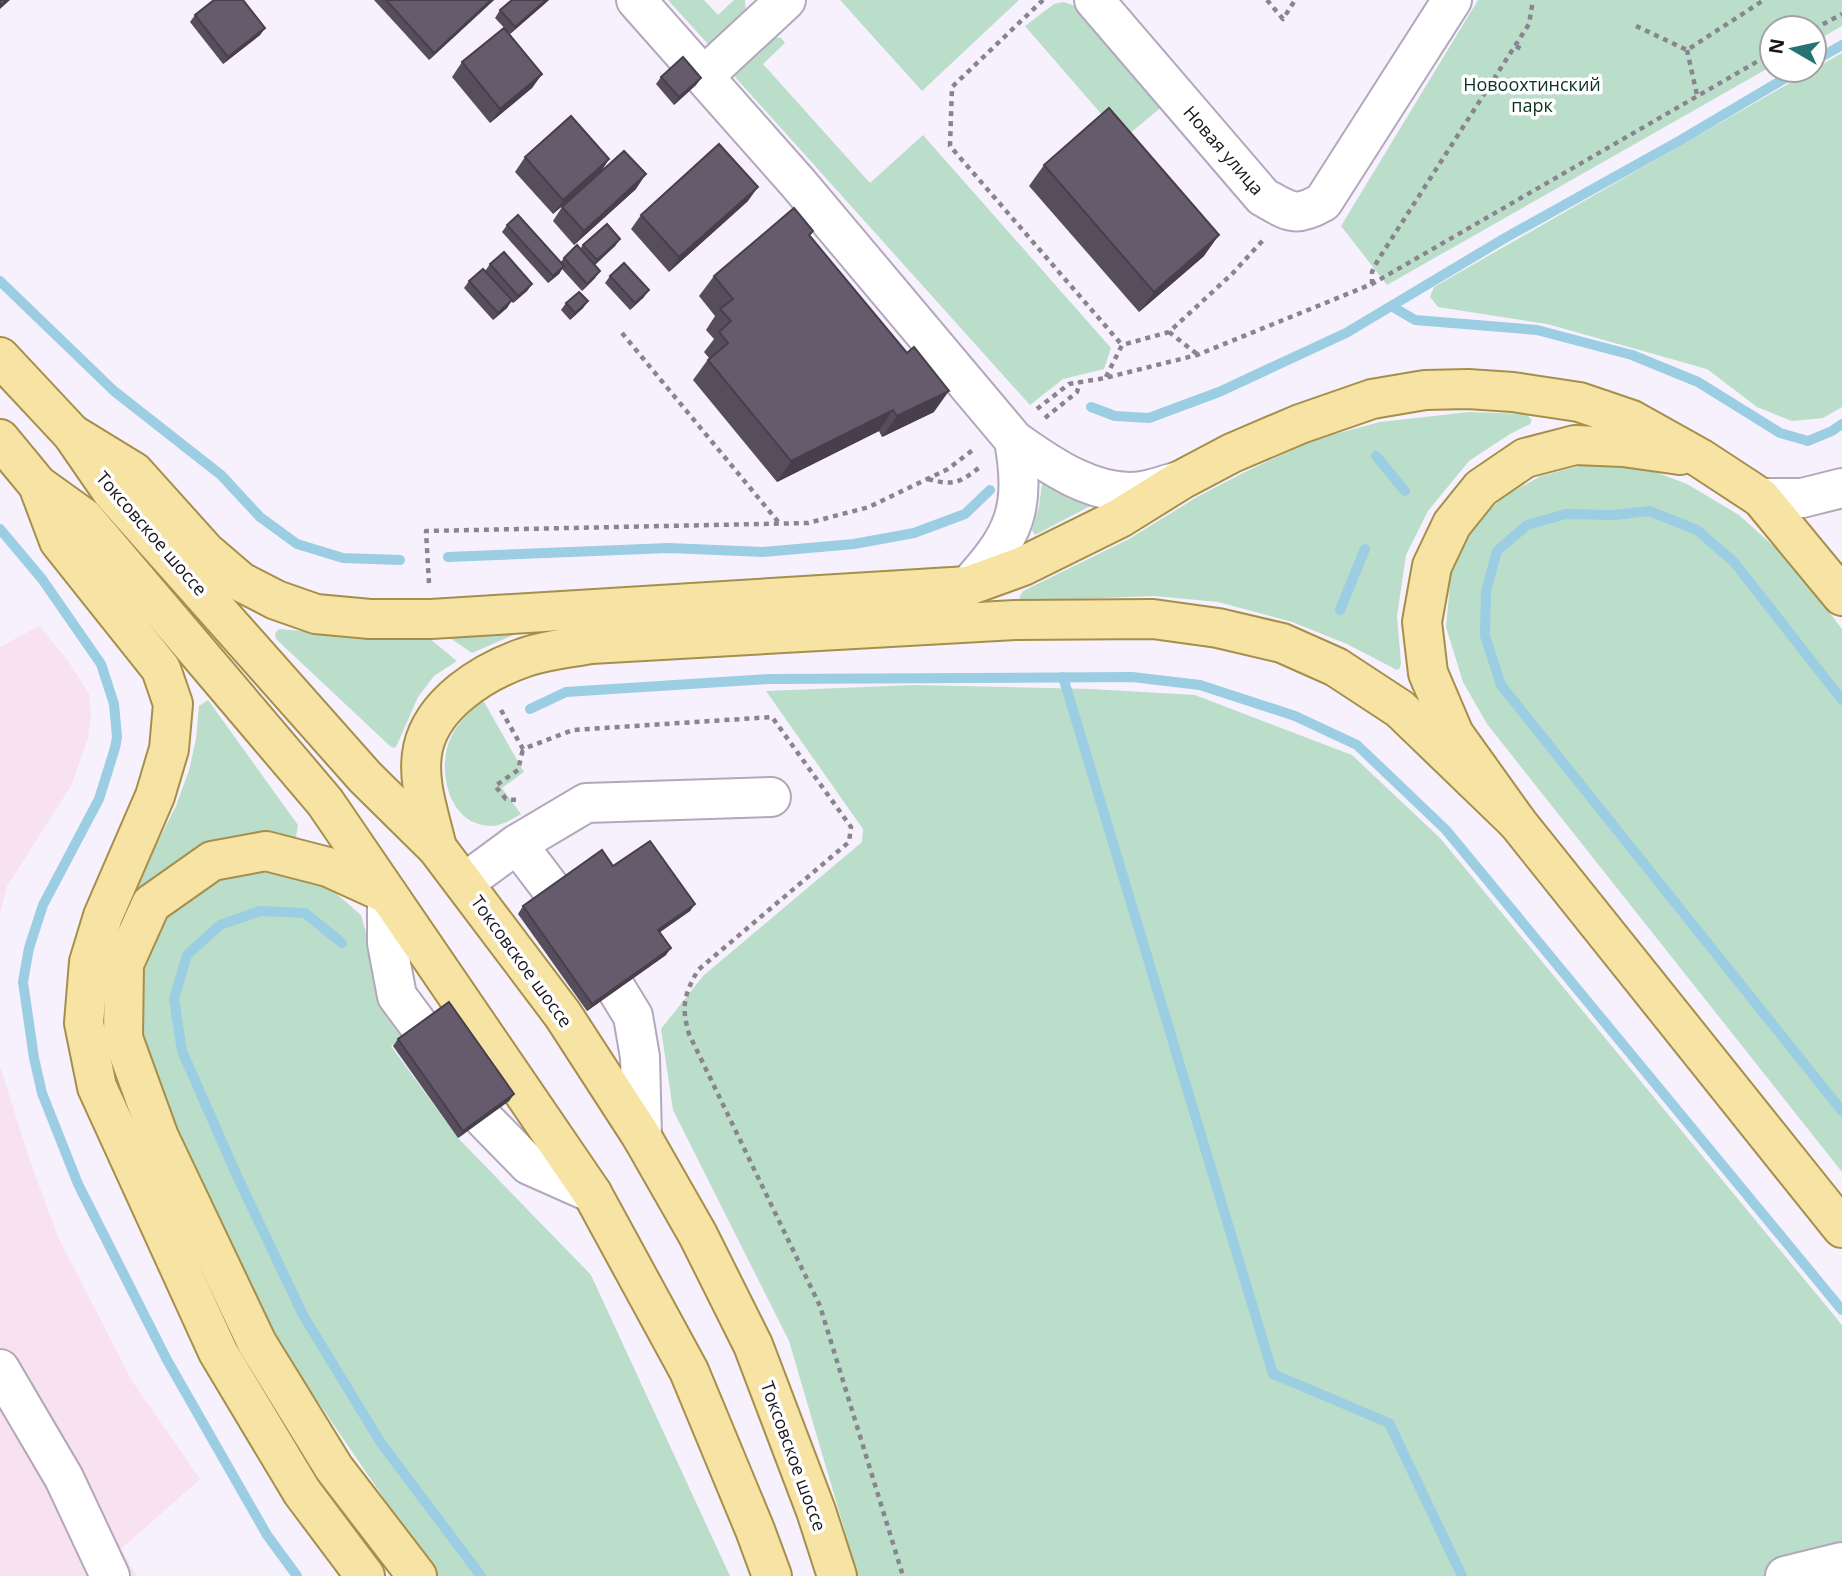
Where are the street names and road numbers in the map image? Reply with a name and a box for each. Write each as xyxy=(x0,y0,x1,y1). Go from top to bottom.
street label: Новая улица xyxy=(1178,100,1270,200)
street label: Токсовское шоссе xyxy=(91,466,213,600)
street label: Токсовское шоссе xyxy=(466,890,578,1032)
street label: Токсовское шоссе xyxy=(756,1378,832,1534)

